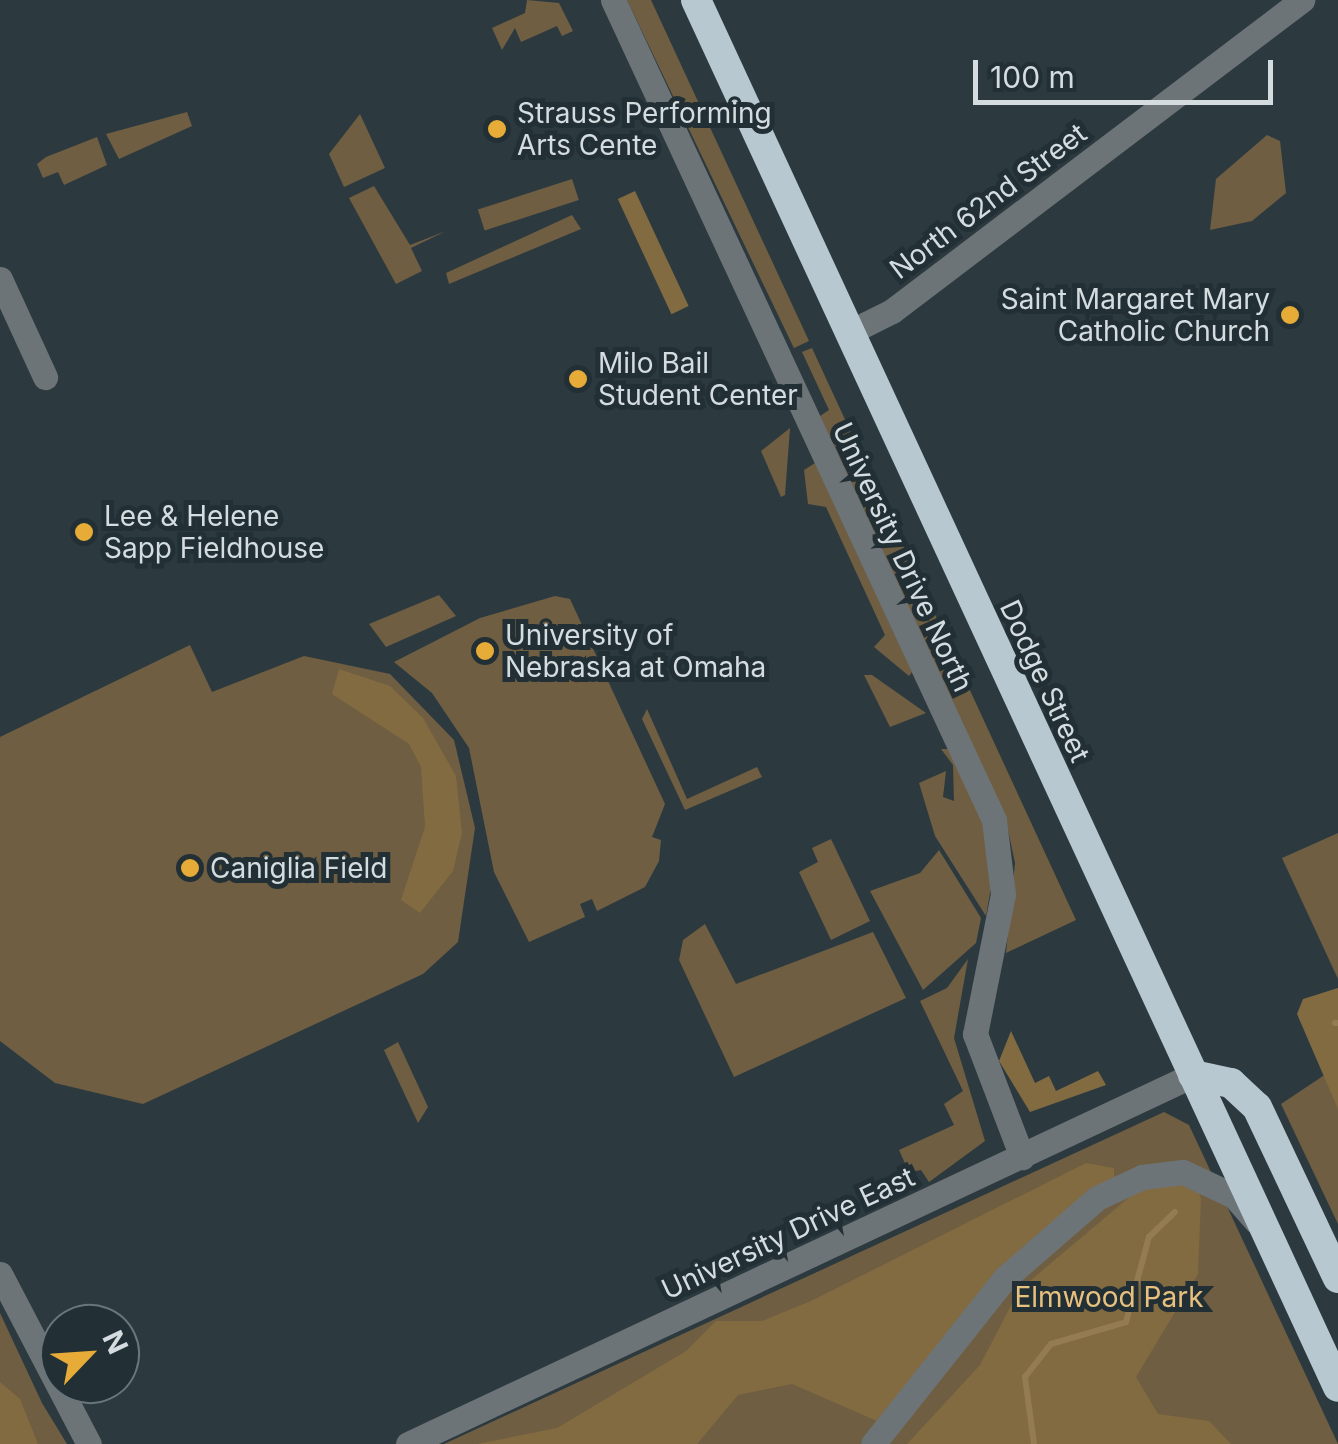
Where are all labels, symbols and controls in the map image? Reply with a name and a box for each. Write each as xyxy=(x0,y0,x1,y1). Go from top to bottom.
scale bar xyxy=(978,40,1278,102)
text: 100 m xyxy=(990,59,1075,95)
place label: Strauss Performing Arts Cente xyxy=(517,96,772,162)
street label: North 62nd Street xyxy=(883,116,1093,286)
marker: Strauss Performing Arts Cente xyxy=(486,118,508,140)
place label: Saint Margaret Mary Catholic Church xyxy=(1001,282,1270,348)
marker: Saint Margaret Mary Catholic Church xyxy=(1279,304,1301,326)
place label: Milo Bail Student Center xyxy=(598,346,798,412)
marker: Milo Bail Student Center xyxy=(567,368,589,390)
street label: University Drive North xyxy=(826,417,980,697)
place label: Lee & Helene Sapp Fieldhouse xyxy=(104,499,324,565)
marker: Lee & Helene Sapp Fieldhouse xyxy=(73,521,95,543)
street label: Dodge Street xyxy=(993,595,1097,767)
place label: University of Nebraska at Omaha xyxy=(505,618,766,684)
marker: University of Nebraska at Omaha xyxy=(474,640,496,662)
place label: Caniglia Field xyxy=(210,851,387,885)
marker: Caniglia Field xyxy=(179,857,201,879)
street label: University Drive East xyxy=(656,1160,920,1306)
park label: Elmwood Park xyxy=(1014,1280,1204,1314)
north arrow xyxy=(40,1304,140,1404)
text: N xyxy=(95,1325,135,1359)

